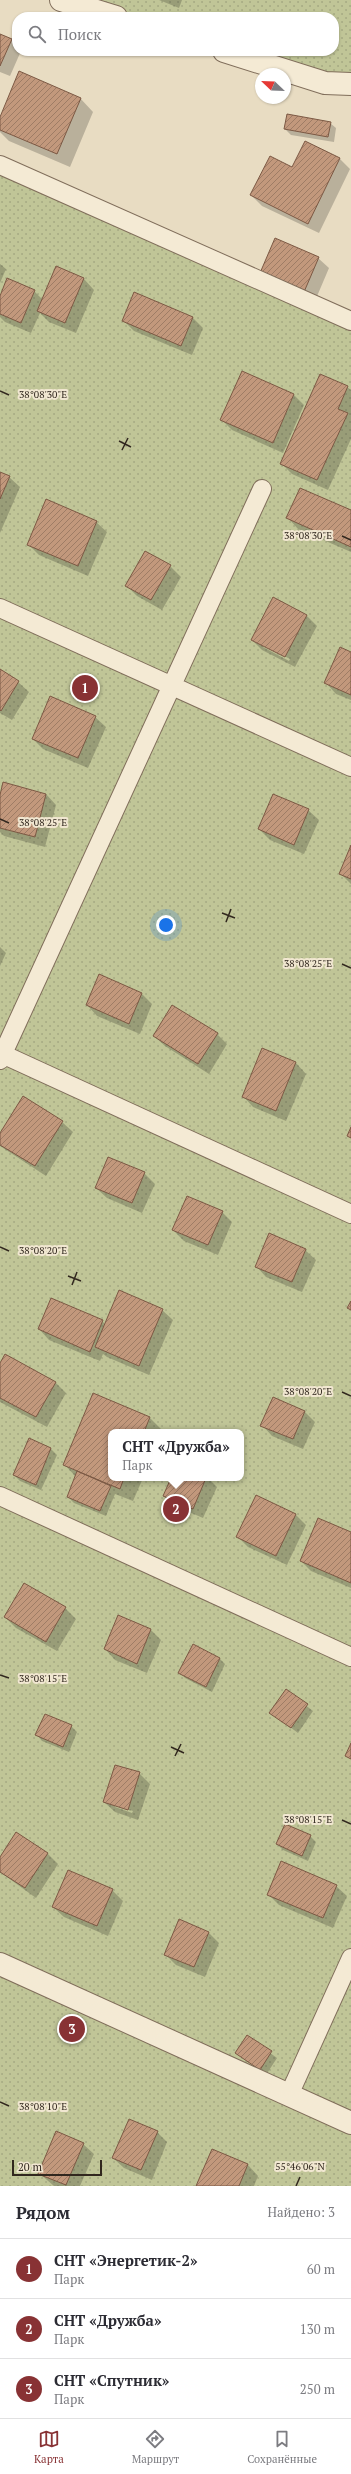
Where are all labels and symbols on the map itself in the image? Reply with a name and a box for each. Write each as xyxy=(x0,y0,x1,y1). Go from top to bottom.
north arrow xyxy=(255,68,291,104)
text: 38°08'30"E xyxy=(19,388,67,401)
text: 38°08'30"E xyxy=(284,529,332,542)
pin: 1 xyxy=(72,673,98,703)
text: 38°08'25"E xyxy=(19,816,67,829)
your location xyxy=(156,915,176,935)
text: 38°08'25"E xyxy=(284,957,332,970)
text: 38°08'20"E xyxy=(19,1244,67,1257)
text: 38°08'20"E xyxy=(284,1385,332,1398)
pin: 2 xyxy=(163,1494,189,1524)
text: 38°08'15"E xyxy=(19,1672,67,1685)
text: 38°08'15"E xyxy=(284,1813,332,1826)
pin: 3 xyxy=(59,2014,85,2044)
text: 38°08'10"E xyxy=(19,2100,67,2113)
scale bar xyxy=(12,2158,102,2177)
text: 55°46'06"N xyxy=(275,2160,325,2173)

